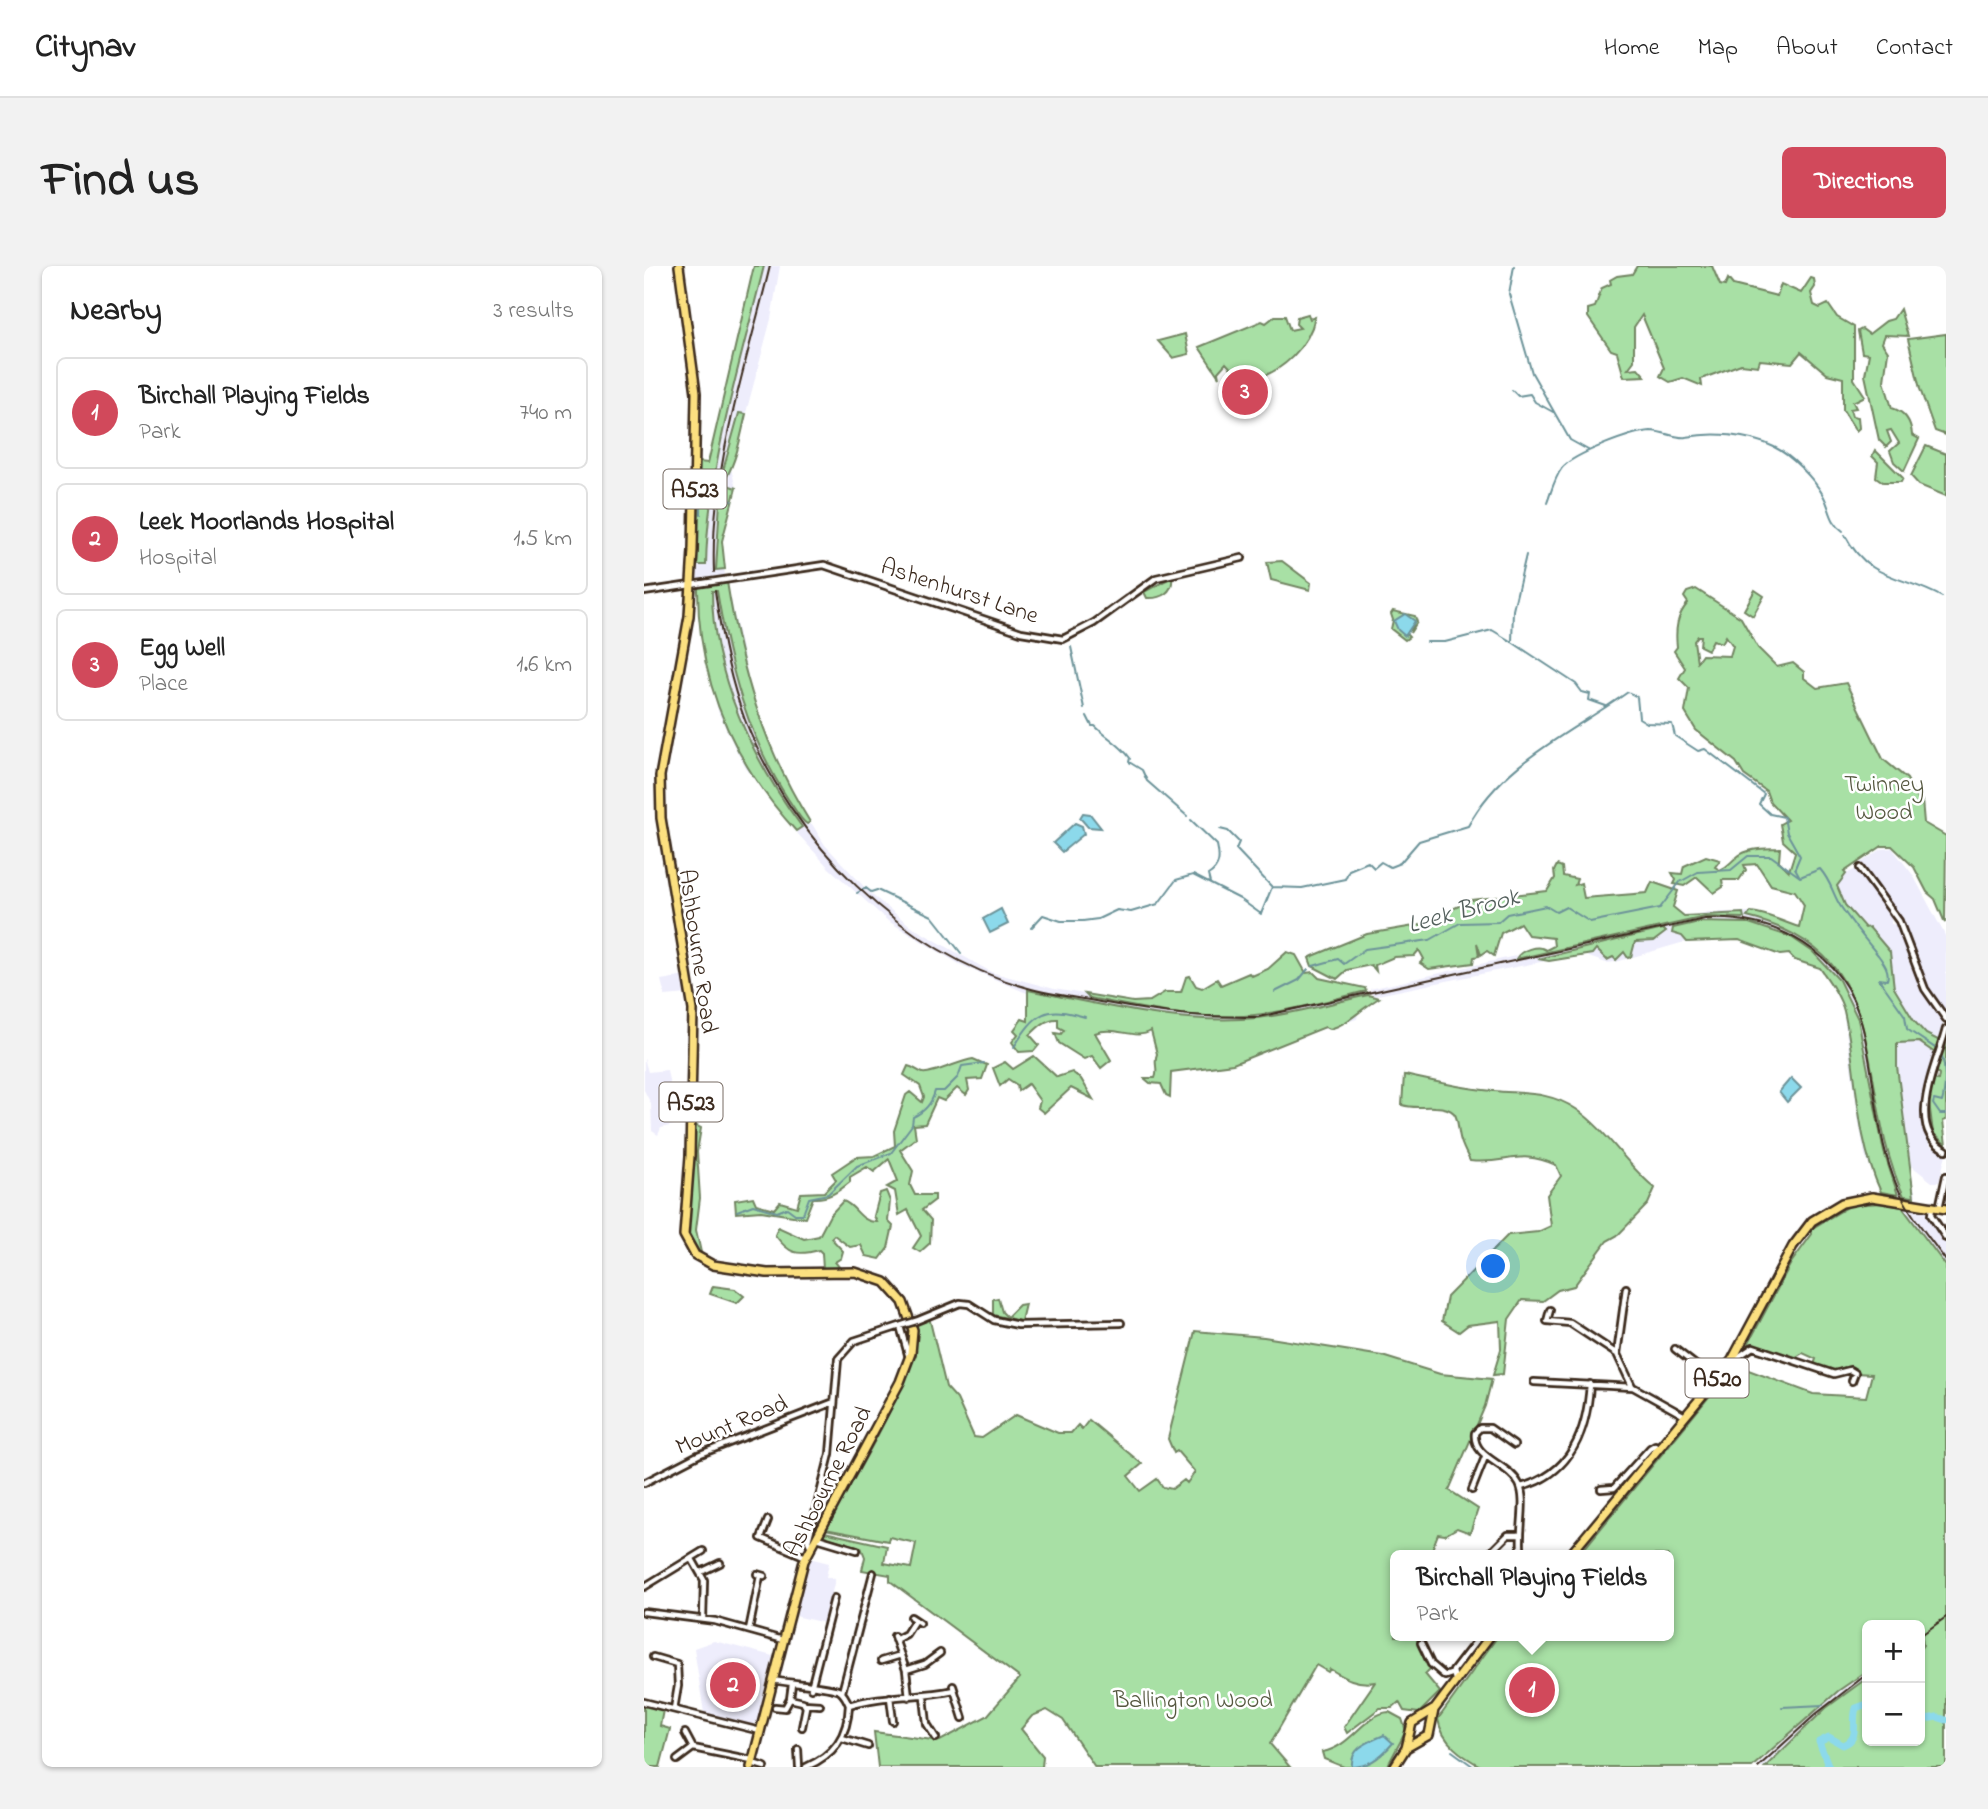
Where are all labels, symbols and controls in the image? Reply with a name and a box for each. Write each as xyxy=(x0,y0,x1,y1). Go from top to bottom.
text: Citynav xyxy=(35,24,135,72)
text: Home xyxy=(1604,31,1660,66)
text: Map xyxy=(1698,31,1738,66)
text: About xyxy=(1776,31,1838,66)
text: Contact xyxy=(1876,31,1953,66)
text: Find us xyxy=(42,146,199,218)
button: Directions xyxy=(1782,147,1946,218)
text: Nearby xyxy=(70,290,162,334)
text: 3 results xyxy=(493,295,574,328)
pin: 3 xyxy=(1222,366,1268,418)
text: Birchall Playing Fields xyxy=(139,378,370,416)
text: 1 xyxy=(91,397,99,430)
text: 740 m xyxy=(520,397,572,430)
text: Park xyxy=(139,416,181,449)
road number: A523 xyxy=(664,470,726,509)
text: Leek Moorlands Hospital xyxy=(139,504,394,542)
text: 2 xyxy=(89,523,101,556)
text: 1.5 km xyxy=(513,523,572,556)
text: Hospital xyxy=(139,542,217,575)
street label: Ashenhurst Lane xyxy=(876,550,1043,634)
text: Egg Well xyxy=(139,630,225,668)
text: 3 xyxy=(90,649,100,682)
text: 1.6 km xyxy=(516,649,572,682)
text: Place xyxy=(139,668,188,701)
park label: Twinney Wood xyxy=(1844,768,1924,831)
street label: Ashbourne Road xyxy=(668,867,725,1036)
water label: Leek Brook xyxy=(1404,878,1525,945)
road number: A523 xyxy=(660,1082,722,1122)
your location xyxy=(1476,1249,1510,1283)
road number: A520 xyxy=(1686,1358,1748,1398)
street label: Mount Road xyxy=(670,1387,794,1466)
street label: Ashbourne Road xyxy=(776,1400,883,1564)
popup xyxy=(1390,1550,1674,1641)
text: Birchall Playing Fields xyxy=(1417,1560,1647,1598)
text: Park xyxy=(1417,1598,1458,1631)
map controls xyxy=(1862,1620,1925,1746)
button: + xyxy=(1862,1620,1925,1683)
pin: 2 xyxy=(710,1659,756,1711)
pin: 1 xyxy=(1509,1664,1555,1716)
button: − xyxy=(1862,1683,1925,1746)
park label: Ballington Wood xyxy=(1112,1684,1273,1719)

